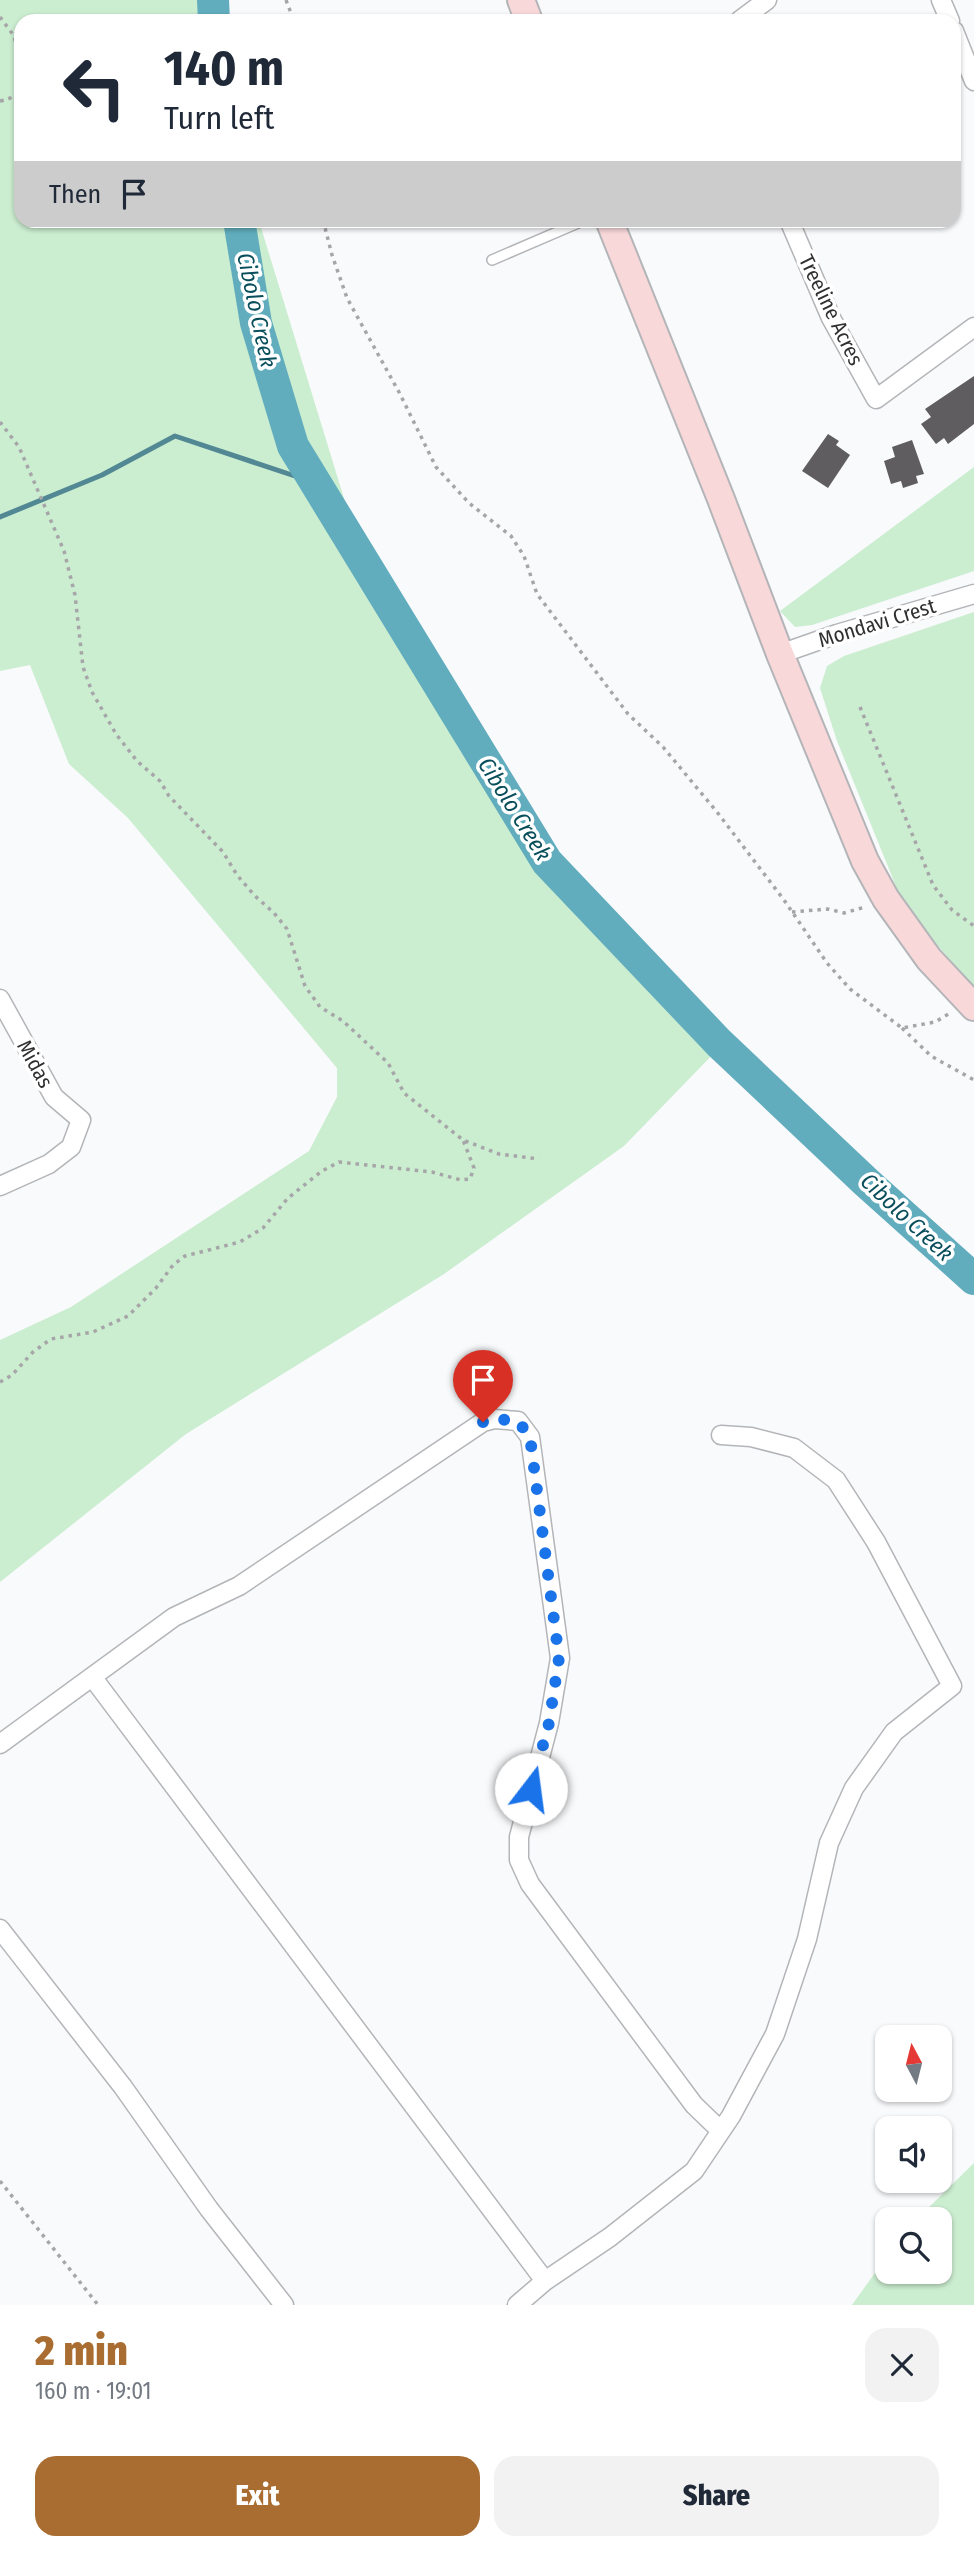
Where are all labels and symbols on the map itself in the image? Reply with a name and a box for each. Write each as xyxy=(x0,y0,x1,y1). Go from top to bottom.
water label: Cibolo Creek xyxy=(231,250,283,370)
street label: Treeline Acres xyxy=(793,250,869,370)
street label: Mondavi Crest xyxy=(815,593,939,653)
water label: Cibolo Creek xyxy=(472,752,558,866)
street label: Midas xyxy=(11,1036,59,1092)
water label: Cibolo Creek xyxy=(855,1167,959,1267)
pin xyxy=(453,1350,513,1422)
position arrow xyxy=(494,1752,568,1826)
north arrow xyxy=(875,2025,952,2102)

